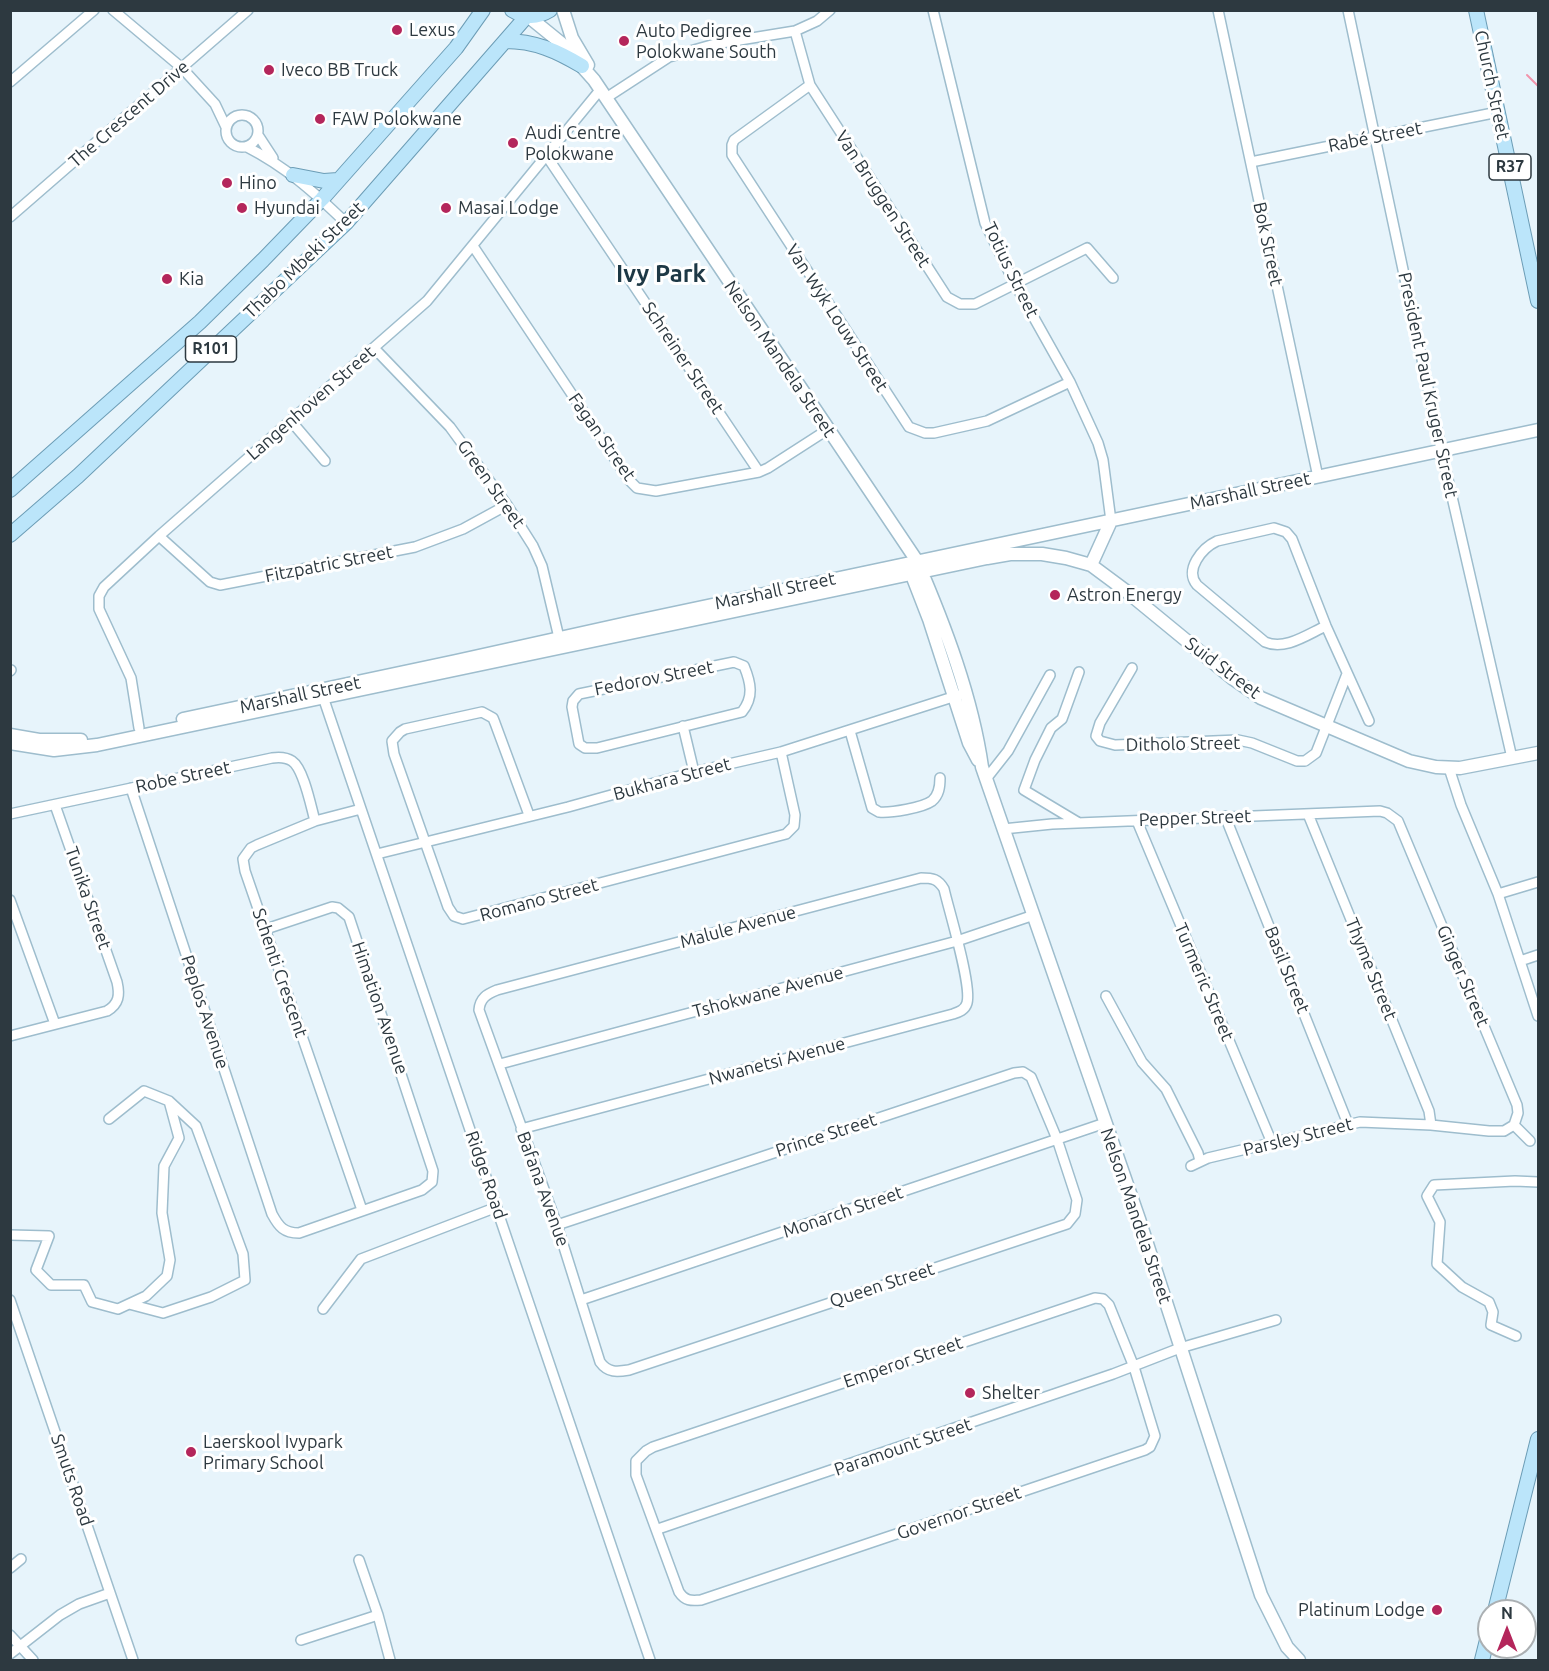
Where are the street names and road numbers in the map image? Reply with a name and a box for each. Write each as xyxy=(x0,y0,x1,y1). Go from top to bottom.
street label: Church Street xyxy=(1470,28,1514,142)
street label: The Crescent Drive xyxy=(64,56,194,172)
street label: Rabé Street xyxy=(1326,117,1424,157)
street label: Van Bruggen Street xyxy=(831,127,935,271)
road number: R37 xyxy=(1489,154,1531,180)
street label: Thabo Mbeki Street xyxy=(239,197,369,323)
street label: Bok Street xyxy=(1249,200,1287,288)
street label: Totius Street xyxy=(979,219,1043,321)
street label: Van Wyk Louw Street xyxy=(781,240,893,396)
street label: President Paul Kruger Street xyxy=(1394,270,1462,500)
street label: Nelson Mandela Street xyxy=(720,277,840,441)
street label: Schreiner Street xyxy=(638,298,728,418)
road number: R101 xyxy=(186,336,236,362)
street label: Langenhoven Street xyxy=(242,341,380,465)
street label: Fagan Street xyxy=(564,389,640,485)
street label: Green Street xyxy=(453,436,529,532)
street label: Marshall Street xyxy=(1188,468,1312,514)
street label: Fitzpatric Street xyxy=(263,541,395,587)
street label: Marshall Street xyxy=(713,568,837,614)
street label: Suid Street xyxy=(1181,633,1265,703)
street label: Fedorov Street xyxy=(593,656,715,700)
street label: Marshall Street xyxy=(238,672,362,718)
street label: Ditholo Street xyxy=(1126,732,1240,756)
street label: Bukhara Street xyxy=(611,753,733,805)
street label: Robe Street xyxy=(134,756,232,798)
street label: Pepper Street xyxy=(1138,805,1252,831)
street label: Tunika Street xyxy=(60,844,116,952)
street label: Romano Street xyxy=(477,874,601,926)
street label: Malule Avenue xyxy=(678,901,798,953)
street label: Schenti Crescent xyxy=(248,906,312,1040)
street label: Thyme Street xyxy=(1341,915,1401,1023)
street label: Turmeric Street xyxy=(1169,920,1239,1044)
street label: Ginger Street xyxy=(1432,922,1494,1030)
street label: Basil Street xyxy=(1260,923,1314,1017)
street label: Himation Avenue xyxy=(347,939,413,1077)
street label: Peplos Avenue xyxy=(176,952,234,1072)
street label: Tshokwane Avenue xyxy=(690,961,846,1023)
street label: Nwanetsi Avenue xyxy=(706,1032,848,1090)
street label: Prince Street xyxy=(773,1109,879,1161)
street label: Parsley Street xyxy=(1241,1113,1355,1161)
street label: Nelson Mandela Street xyxy=(1096,1125,1176,1307)
street label: Ridge Road xyxy=(461,1128,511,1222)
street label: Bafana Avenue xyxy=(512,1128,574,1250)
street label: Monarch Street xyxy=(780,1181,906,1243)
street label: Queen Street xyxy=(827,1258,937,1312)
street label: Emperor Street xyxy=(841,1332,965,1392)
street label: Paramount Street xyxy=(831,1413,975,1481)
street label: Smuts Road xyxy=(46,1431,98,1529)
street label: Governor Street xyxy=(894,1482,1024,1544)

